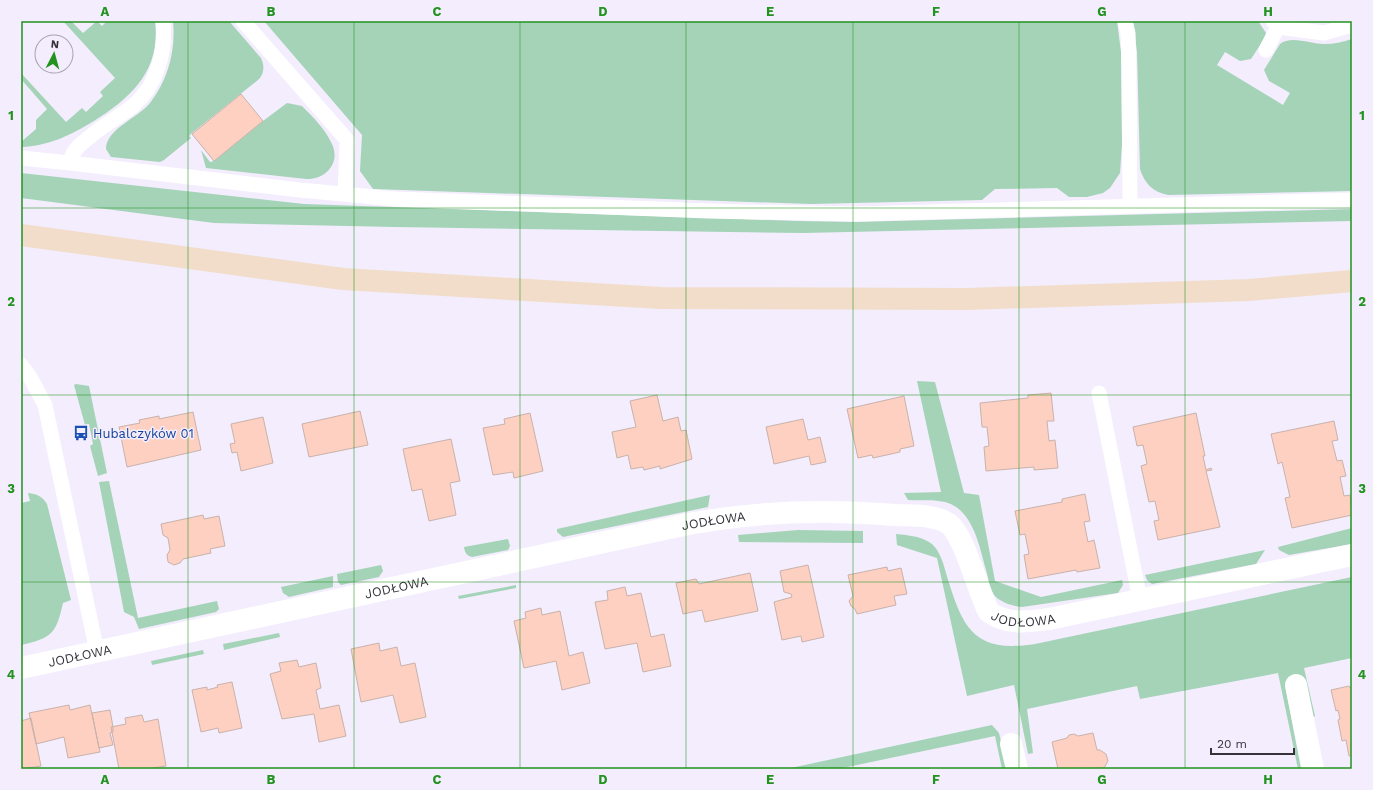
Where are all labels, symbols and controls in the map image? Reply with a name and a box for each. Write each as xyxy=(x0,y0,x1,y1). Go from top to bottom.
text: A xyxy=(101,4,110,19)
text: B xyxy=(267,4,276,19)
text: C xyxy=(433,4,442,19)
text: D xyxy=(598,4,608,19)
text: E xyxy=(766,4,774,19)
text: F xyxy=(932,4,940,19)
text: G xyxy=(1097,4,1107,19)
text: H xyxy=(1263,4,1273,19)
north arrow xyxy=(34,34,74,74)
text: N xyxy=(50,38,60,51)
text: 1 xyxy=(8,108,14,123)
text: 1 xyxy=(1359,108,1365,123)
text: 2 xyxy=(7,294,15,309)
text: 2 xyxy=(1358,294,1366,309)
bus stop icon: Hubalczyków 01 xyxy=(72,424,90,442)
place label: Hubalczyków 01 xyxy=(93,426,194,441)
text: 3 xyxy=(7,481,15,496)
text: 3 xyxy=(1358,481,1366,496)
street label: JODŁOWA xyxy=(680,508,747,533)
street label: JODŁOWA xyxy=(363,573,430,601)
street label: JODŁOWA xyxy=(989,607,1057,629)
street label: JODŁOWA xyxy=(47,641,113,669)
text: 4 xyxy=(7,667,16,682)
text: 4 xyxy=(1358,667,1367,682)
scale bar xyxy=(1211,730,1294,756)
text: 20 m xyxy=(1217,737,1247,751)
text: A xyxy=(101,772,110,787)
text: B xyxy=(267,772,276,787)
text: C xyxy=(433,772,442,787)
text: D xyxy=(598,772,608,787)
text: E xyxy=(766,772,774,787)
text: F xyxy=(932,772,940,787)
text: G xyxy=(1097,772,1107,787)
text: H xyxy=(1263,772,1273,787)

